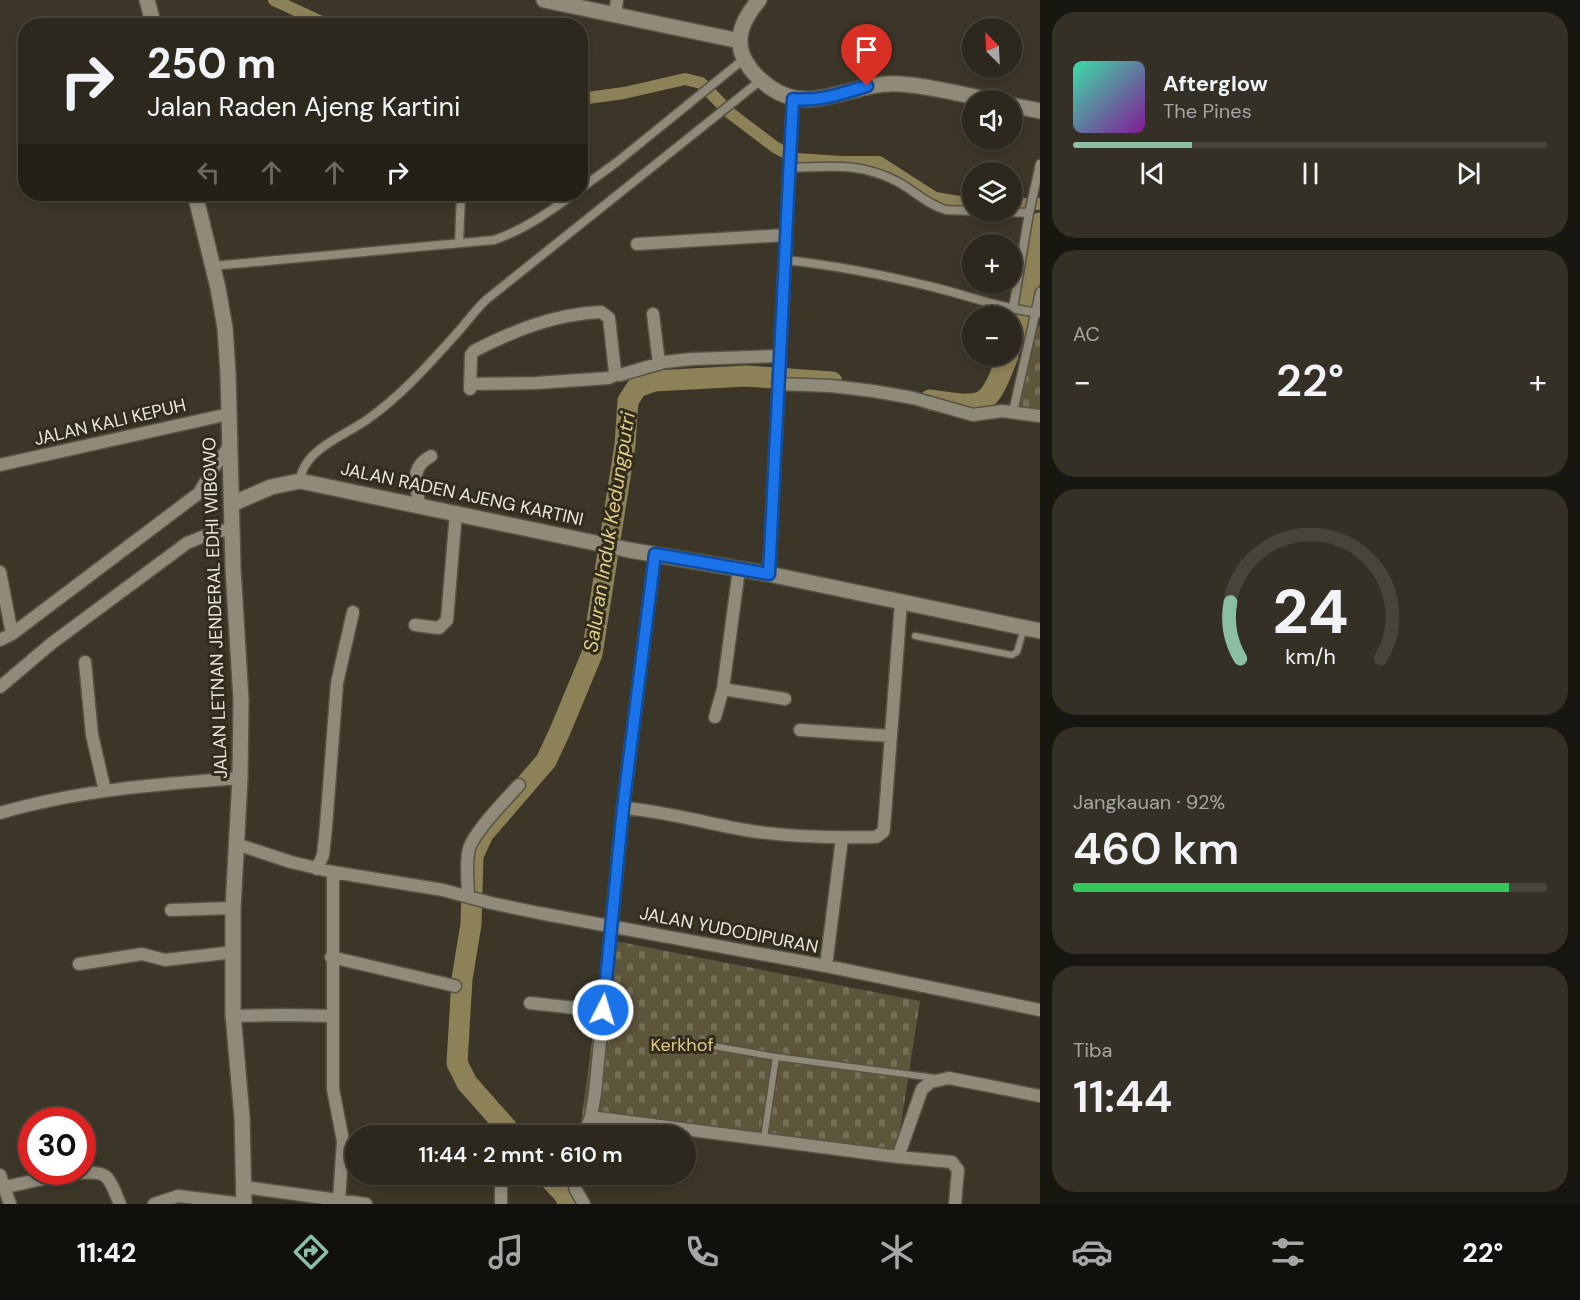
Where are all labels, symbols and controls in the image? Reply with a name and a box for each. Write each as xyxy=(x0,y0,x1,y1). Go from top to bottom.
north arrow xyxy=(962,18,1022,78)
map controls xyxy=(962,18,1022,366)
pin xyxy=(841,24,892,86)
icon: arrive xyxy=(850,33,883,66)
text: 250 m xyxy=(147,36,276,91)
icon: right xyxy=(48,42,126,120)
text: Afterglow xyxy=(1163,69,1268,98)
text: Jalan Raden Ajeng Kartini xyxy=(147,89,460,124)
button: sound xyxy=(962,90,1022,150)
text: The Pines xyxy=(1163,98,1252,124)
icon: left xyxy=(192,156,225,189)
icon: ahead xyxy=(255,156,288,189)
icon: ahead xyxy=(318,156,351,189)
icon: right xyxy=(381,156,414,189)
icon: previous xyxy=(1136,157,1169,190)
icon: pause xyxy=(1294,157,1327,190)
icon: next xyxy=(1452,157,1485,190)
button: layers xyxy=(962,162,1022,222)
button: + xyxy=(962,234,1022,294)
button: − xyxy=(962,306,1022,366)
text: AC xyxy=(1073,321,1100,347)
text: 22° xyxy=(1276,351,1344,410)
text: − xyxy=(1073,360,1091,403)
text: + xyxy=(1529,360,1547,403)
street label: JALAN KALI KEPUH xyxy=(32,393,188,451)
water label: Saluran Induk Kedungputri xyxy=(577,409,641,654)
street label: JALAN LETNAN JENDERAL EDHI WIBOWO xyxy=(197,436,233,779)
street label: JALAN RADEN AJENG KARTINI xyxy=(338,457,586,531)
text: 24 xyxy=(1272,571,1348,652)
text: km/h xyxy=(1285,643,1335,671)
text: Jangkauan · 92% xyxy=(1073,789,1225,815)
text: 460 km xyxy=(1073,819,1239,878)
street label: JALAN YUDODIPURAN xyxy=(638,901,820,959)
position arrow xyxy=(571,978,635,1042)
park label: Kerkhof xyxy=(650,1033,714,1057)
text: Tiba xyxy=(1073,1037,1112,1063)
text: 11:44 xyxy=(1073,1067,1173,1126)
speed limit sign: 30 xyxy=(18,1107,96,1185)
text: 11:44 · 2 mnt · 610 m xyxy=(418,1140,623,1169)
icon: directions xyxy=(290,1231,332,1273)
icon: music xyxy=(485,1231,527,1273)
icon: phone xyxy=(681,1231,723,1273)
icon: climate xyxy=(876,1231,918,1273)
icon: car xyxy=(1071,1231,1113,1273)
icon: filters xyxy=(1267,1231,1309,1273)
text: 11:42 xyxy=(77,1235,136,1270)
text: 22° xyxy=(1462,1235,1503,1270)

